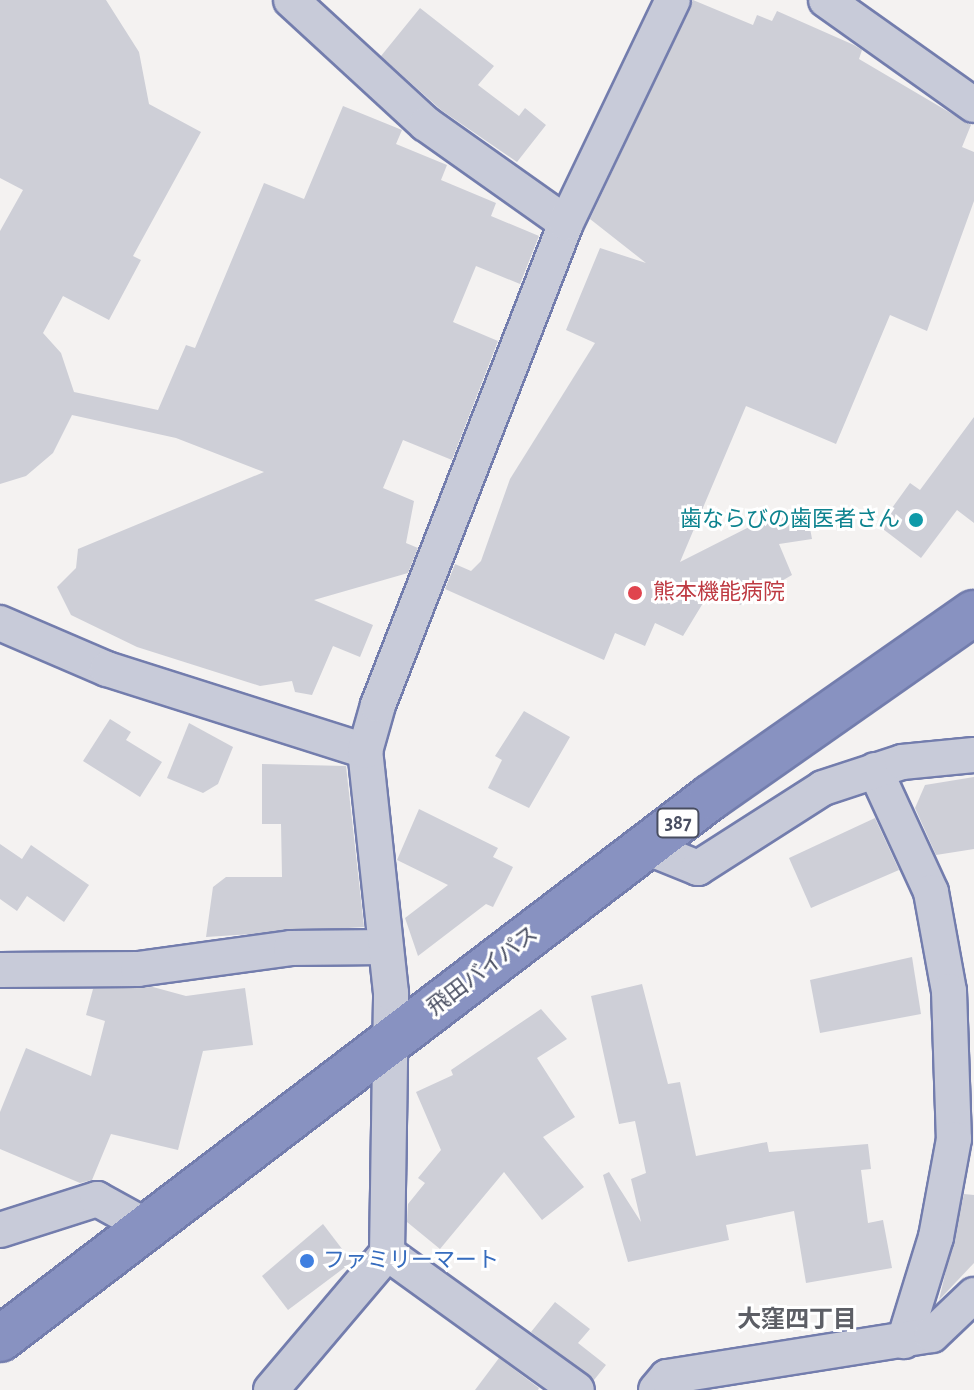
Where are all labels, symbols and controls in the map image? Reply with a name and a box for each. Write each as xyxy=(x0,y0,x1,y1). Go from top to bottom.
place label: 歯ならびの歯医者さん xyxy=(680,507,900,533)
marker: 歯ならびの歯医者さん xyxy=(907,511,925,529)
place label: 熊本機能病院 xyxy=(653,580,785,606)
marker: 熊本機能病院 xyxy=(624,582,646,604)
road number: 387 xyxy=(656,807,700,839)
street label: 飛田バイパス xyxy=(422,921,544,1021)
place label: ファミリーマート xyxy=(323,1248,499,1274)
marker: ファミリーマート xyxy=(298,1252,316,1270)
district label: 大窪四丁目 xyxy=(737,1307,857,1335)

